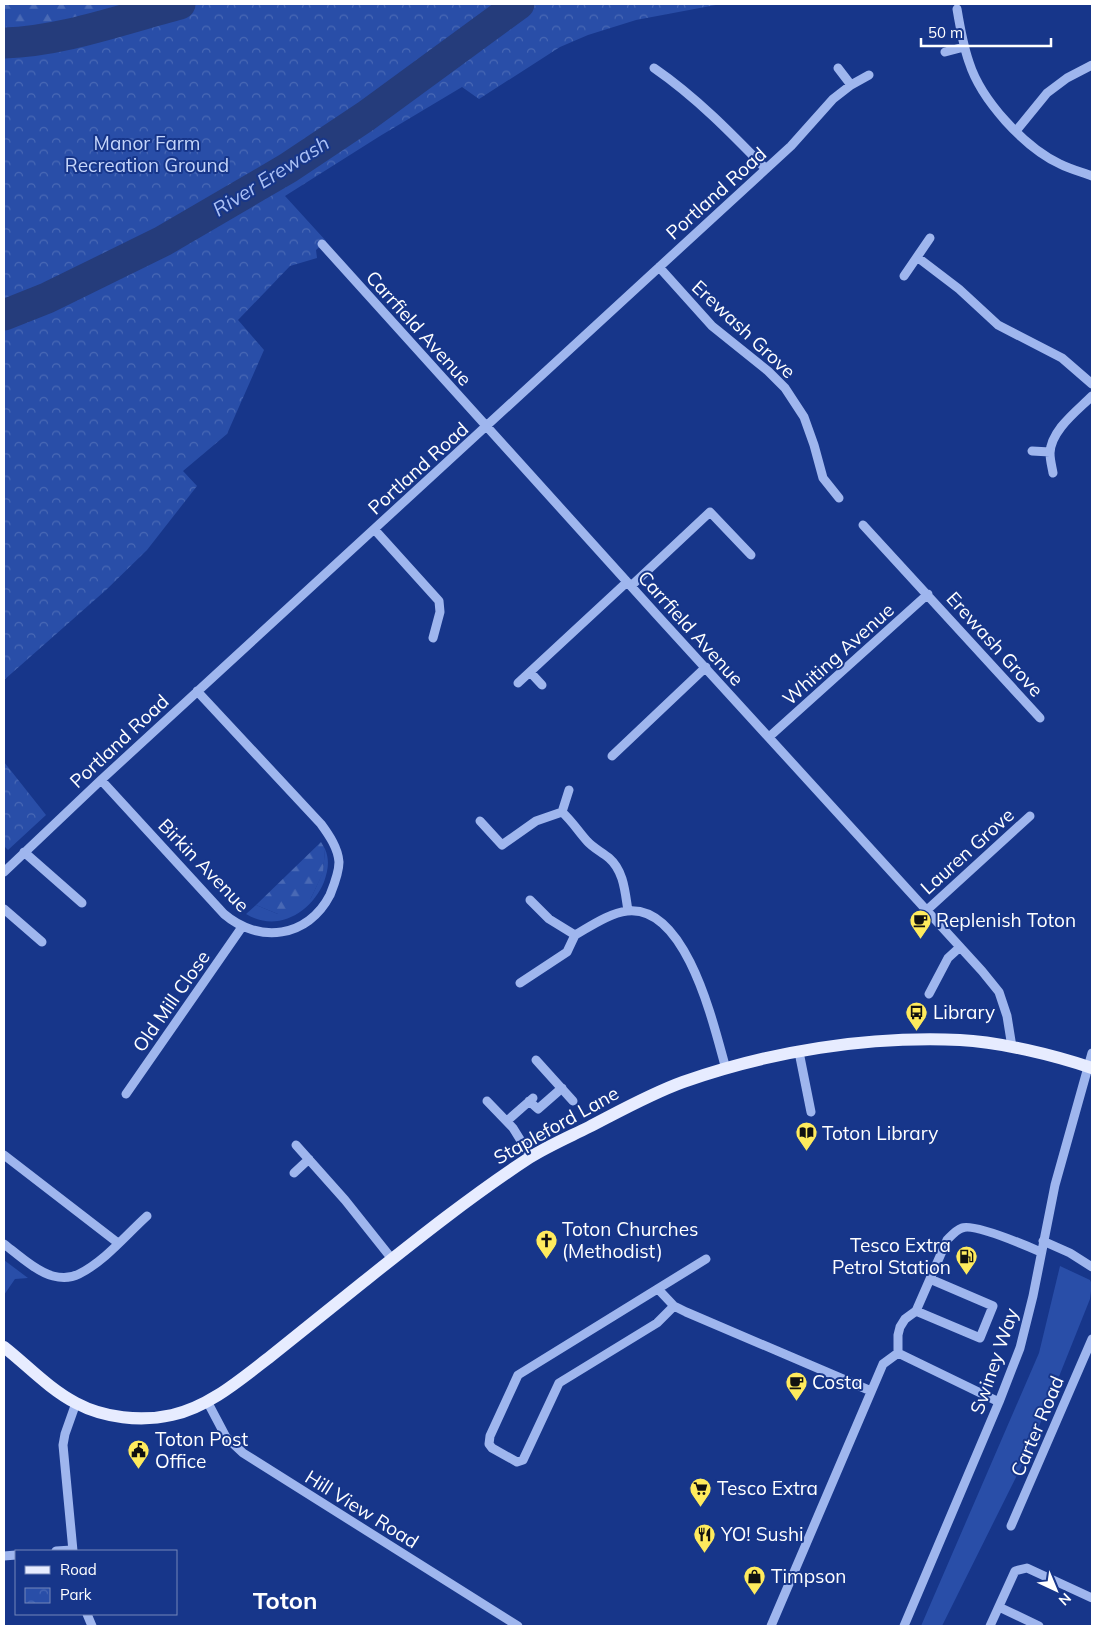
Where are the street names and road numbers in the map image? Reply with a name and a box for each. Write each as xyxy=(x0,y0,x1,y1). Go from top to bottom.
street label: Portland Road xyxy=(661,142,771,244)
street label: Carrfield Avenue xyxy=(361,265,477,391)
street label: Erewash Grove xyxy=(687,275,801,383)
street label: Portland Road xyxy=(363,417,473,519)
street label: Carrfield Avenue xyxy=(633,565,749,691)
street label: Erewash Grove xyxy=(942,587,1048,701)
street label: Whiting Avenue xyxy=(777,598,899,710)
street label: Portland Road xyxy=(64,689,174,793)
street label: Lauren Grove xyxy=(915,803,1019,899)
street label: Birkin Avenue xyxy=(153,813,255,917)
street label: Old Mill Close xyxy=(127,946,215,1056)
street label: Stapleford Lane xyxy=(489,1081,623,1169)
street label: Swiney Way xyxy=(965,1305,1023,1417)
street label: Carter Road xyxy=(1005,1372,1069,1480)
street label: Hill View Road xyxy=(301,1465,423,1553)

